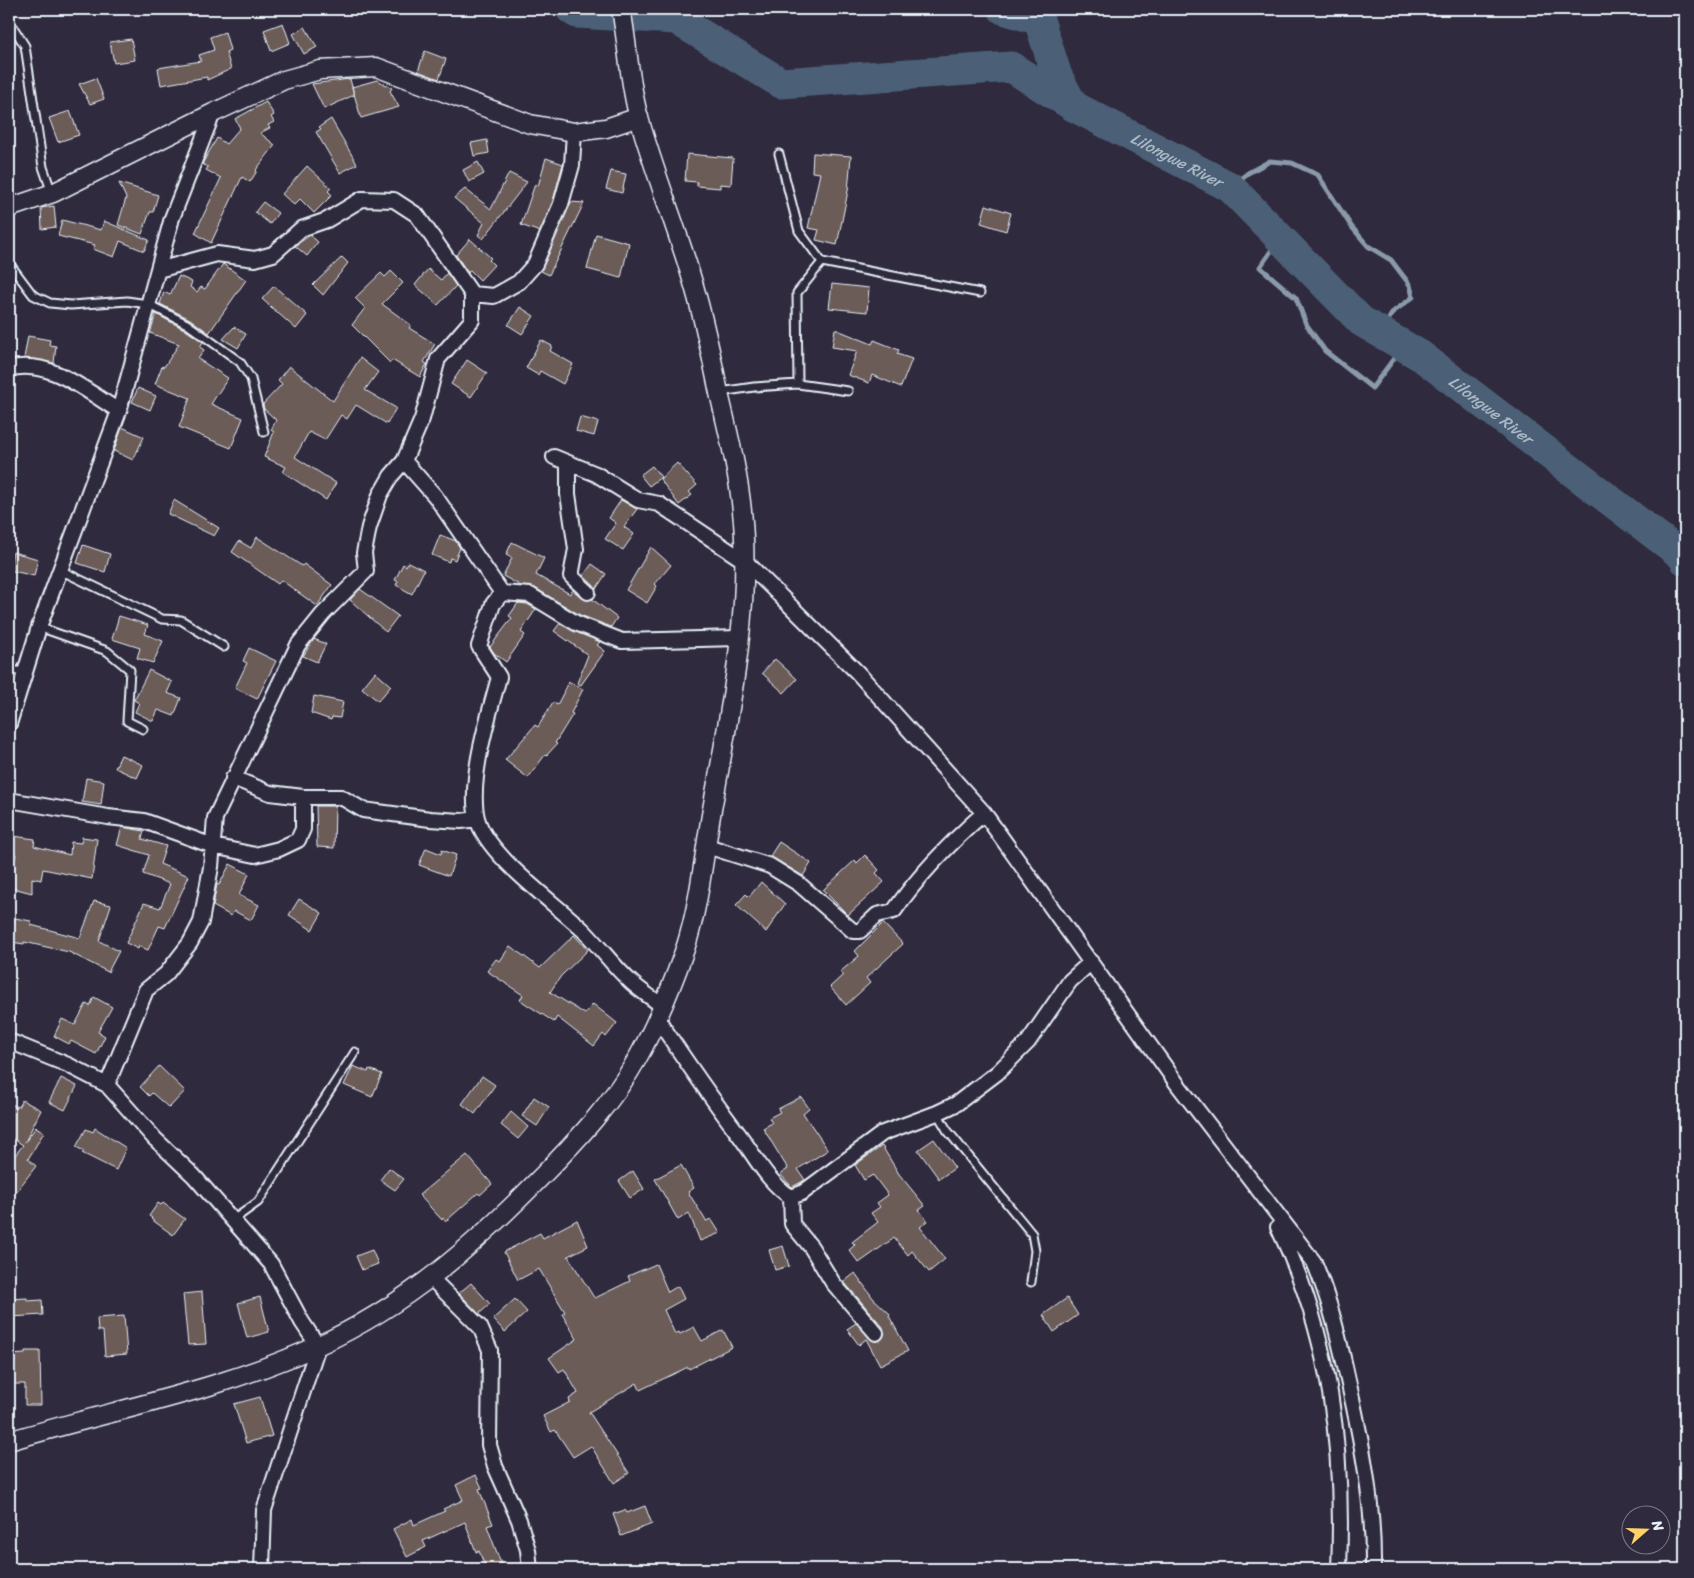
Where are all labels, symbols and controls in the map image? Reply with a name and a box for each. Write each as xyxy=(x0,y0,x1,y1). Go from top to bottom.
water label: Lilongwe River xyxy=(1125,124,1230,197)
water label: Lilongwe River xyxy=(1442,368,1542,453)
north arrow xyxy=(1622,1506,1672,1556)
text: N xyxy=(1644,1516,1671,1535)

